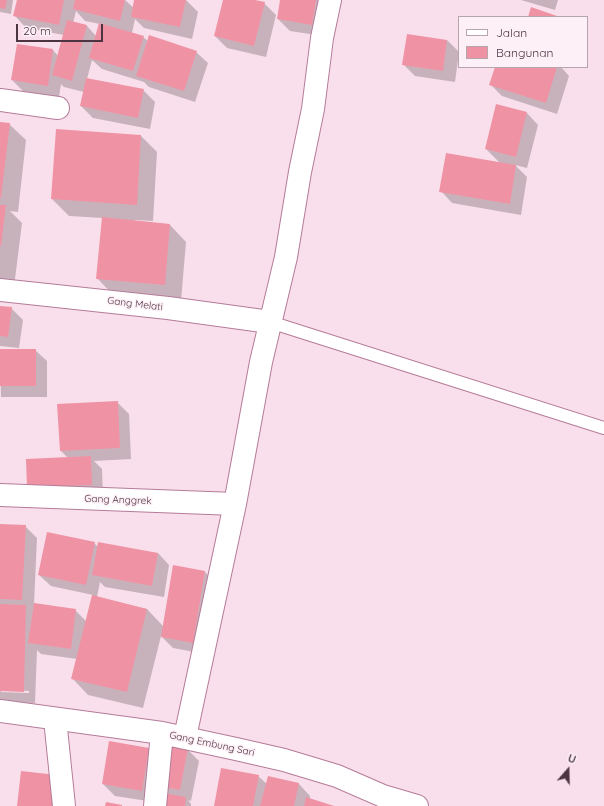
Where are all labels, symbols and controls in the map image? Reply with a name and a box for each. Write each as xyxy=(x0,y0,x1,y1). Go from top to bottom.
scale bar xyxy=(18,16,105,42)
legend xyxy=(458,16,588,68)
text: 20 m xyxy=(23,23,51,38)
text: Jalan xyxy=(496,25,527,40)
text: Bangunan xyxy=(496,45,553,60)
street label: Gang Melati xyxy=(107,295,163,313)
street label: Gang Anggrek xyxy=(84,493,152,507)
street label: Gang Embung Sari xyxy=(168,729,256,759)
north arrow xyxy=(548,750,588,790)
text: U xyxy=(566,751,578,767)

